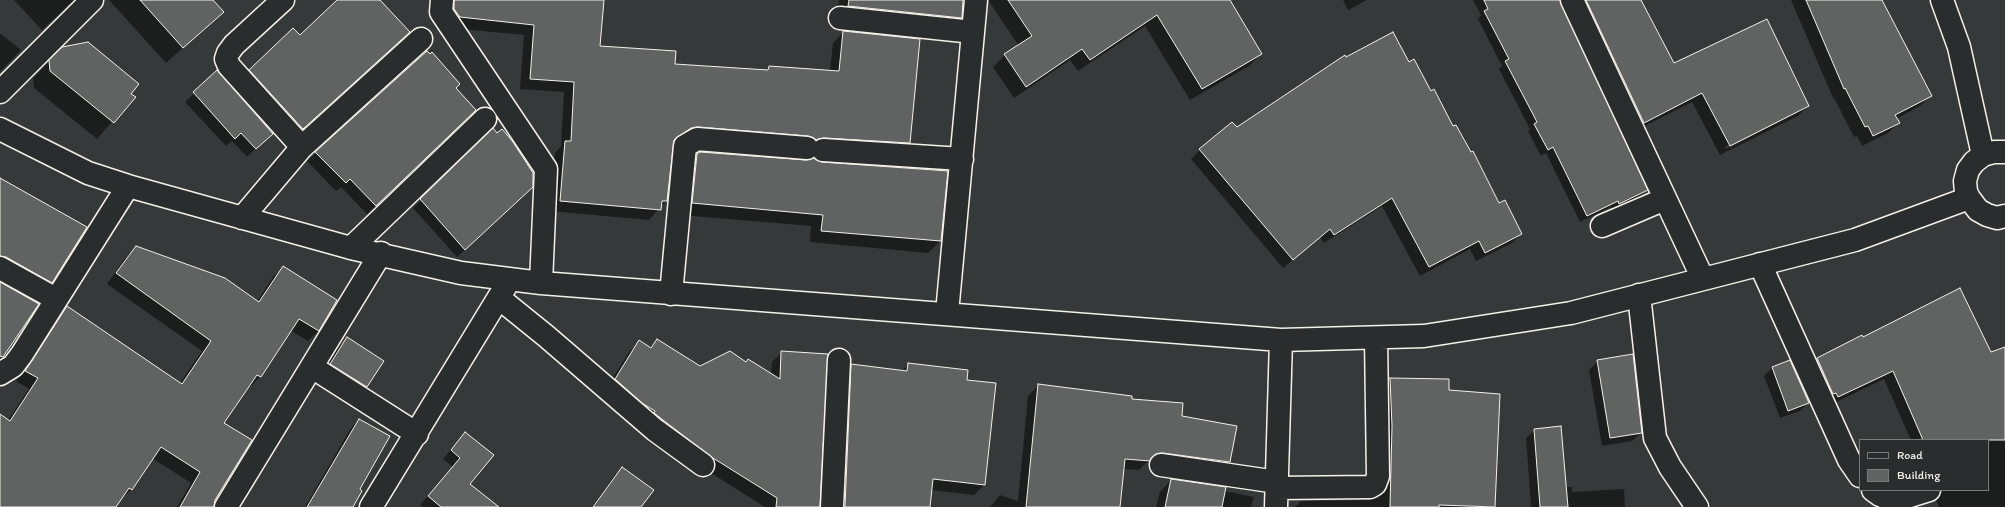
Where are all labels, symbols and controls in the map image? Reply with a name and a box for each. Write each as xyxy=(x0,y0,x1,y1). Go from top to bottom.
legend xyxy=(1859,439,1989,491)
text: Road xyxy=(1897,448,1923,462)
text: Building xyxy=(1897,468,1940,482)

